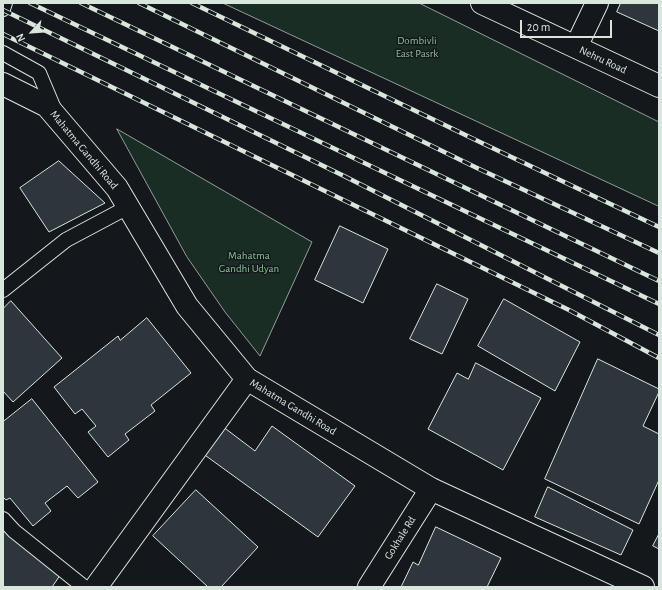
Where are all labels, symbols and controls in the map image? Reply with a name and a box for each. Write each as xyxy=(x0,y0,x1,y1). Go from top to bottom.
north arrow xyxy=(12,12,52,52)
scale bar xyxy=(522,12,614,38)
text: 20 m xyxy=(527,21,550,33)
text: N xyxy=(14,32,27,43)
park label: Dombivli East Pasrk xyxy=(396,34,438,60)
street label: Nehru Road xyxy=(577,43,629,77)
street label: Mahatma Gandhi Road xyxy=(47,108,121,192)
park label: Mahatma Gandhi Udyan xyxy=(219,249,279,275)
street label: Mahatma Gandhi Road xyxy=(247,376,339,438)
street label: Gokhale Rd xyxy=(382,514,418,562)

